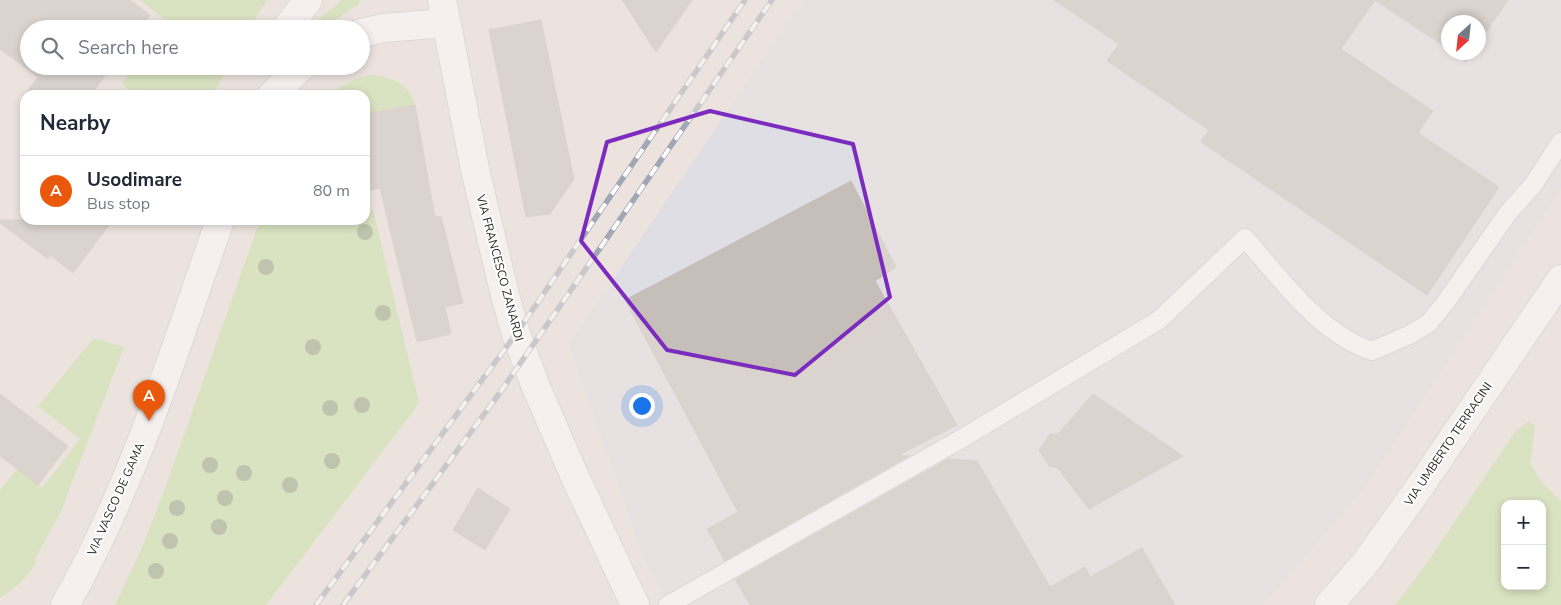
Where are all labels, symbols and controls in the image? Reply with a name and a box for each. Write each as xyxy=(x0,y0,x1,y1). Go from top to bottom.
north arrow xyxy=(1441,15,1486,60)
search box xyxy=(20,20,370,75)
icon: search xyxy=(38,34,66,62)
text: Search here xyxy=(78,35,179,61)
text: Nearby xyxy=(40,109,110,137)
text: Usodimare xyxy=(87,167,182,193)
text: A xyxy=(50,180,62,202)
text: 80 m xyxy=(313,180,350,202)
street label: VIA FRANCESCO ZANARDI xyxy=(472,192,527,343)
text: Bus stop xyxy=(87,193,150,215)
street label: VIA UMBERTO TERRACINI xyxy=(1400,379,1495,510)
pin: A xyxy=(133,380,165,421)
your location xyxy=(629,393,655,419)
street label: VIA VASCO DE GAMA xyxy=(83,440,148,559)
map controls xyxy=(1501,500,1546,590)
button: + xyxy=(1501,500,1546,545)
button: − xyxy=(1501,545,1546,590)

